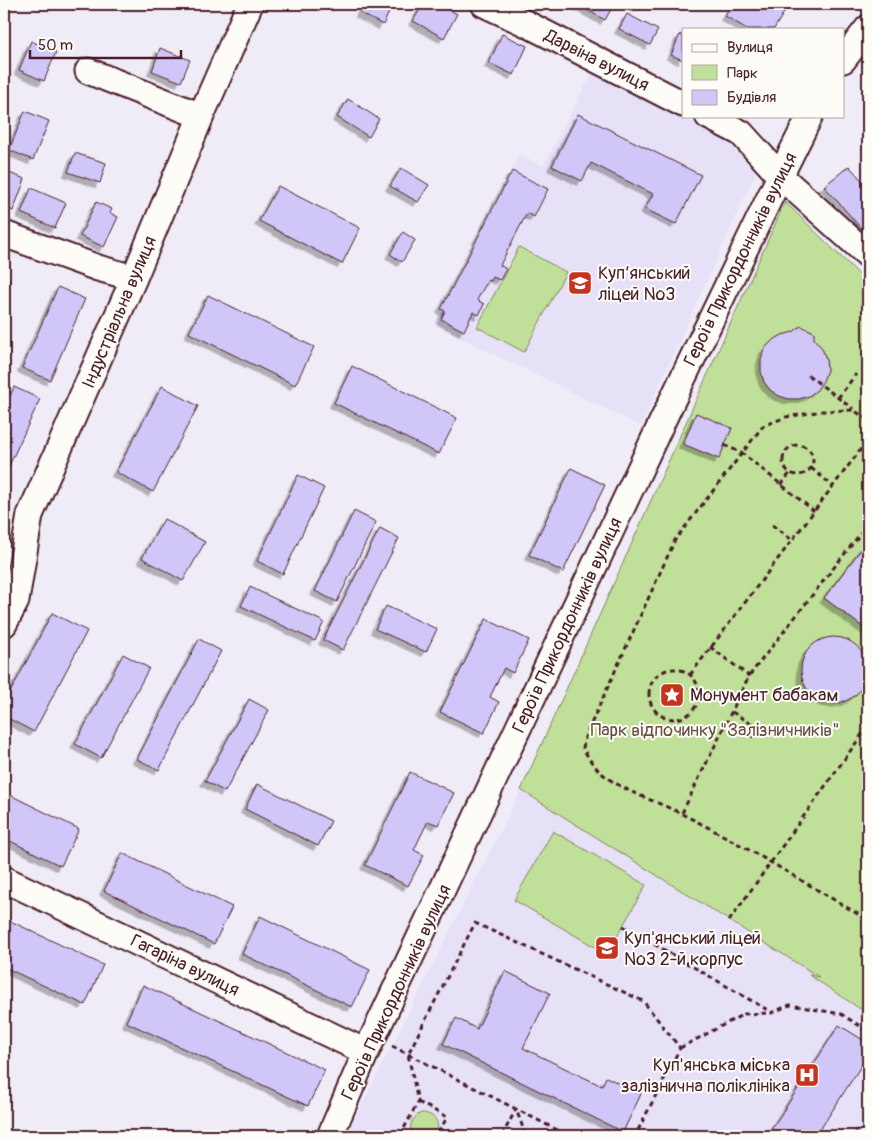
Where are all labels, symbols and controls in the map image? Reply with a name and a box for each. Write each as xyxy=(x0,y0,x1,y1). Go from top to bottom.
street label: Дарвіна вулиця xyxy=(540,24,653,97)
scale bar xyxy=(30,28,181,60)
legend xyxy=(682,28,844,118)
text: 50 m xyxy=(38,36,73,55)
text: Вулиця xyxy=(727,38,773,57)
text: Парк xyxy=(727,64,758,83)
text: Будівля xyxy=(727,88,776,107)
street label: Героїв Прикордонників вулиця xyxy=(679,149,802,370)
street label: Індустріальна вулиця xyxy=(77,233,162,392)
place label: Куп’янський ліцей №3 xyxy=(598,262,690,306)
school or university icon: Куп’янський ліцей №3 xyxy=(567,270,593,296)
street label: Героїв Прикордонників вулиця xyxy=(507,514,627,736)
place icon: Монумент бабакам xyxy=(659,682,685,708)
place label: Монумент бабакам xyxy=(690,684,838,707)
park label: Парк відпочинку "Залізничників" xyxy=(590,719,840,742)
street label: Героїв Прикордонників вулиця xyxy=(336,881,456,1103)
place label: Куп'янський ліцей №3 2-й корпус xyxy=(624,927,761,971)
street label: Гагаріна вулиця xyxy=(127,929,243,1002)
school or university icon: Куп'янський ліцей №3 2-й корпус xyxy=(594,935,620,961)
place label: Куп'янська міська залізнична поліклініка xyxy=(621,1054,790,1098)
hospital icon: Куп'янська міська залізнична поліклініка xyxy=(794,1062,820,1088)

